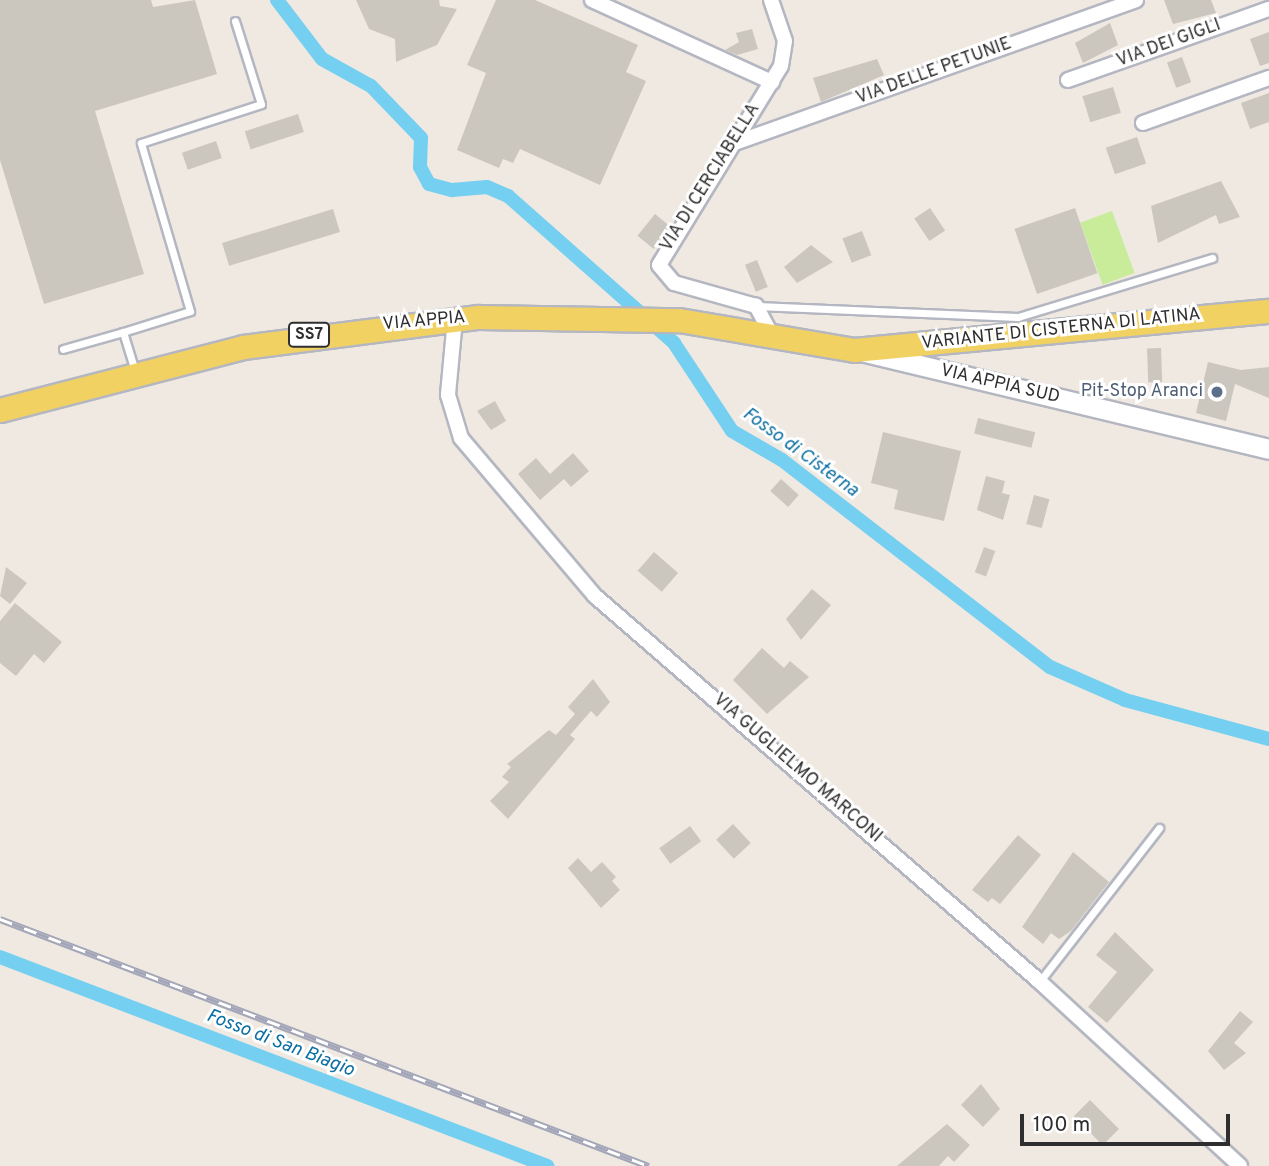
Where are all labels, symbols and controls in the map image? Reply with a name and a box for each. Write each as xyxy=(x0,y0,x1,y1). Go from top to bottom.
street label: VIA DEI GIGLI xyxy=(1114,15,1224,73)
street label: VIA DELLE PETUNIE xyxy=(853,34,1015,110)
street label: VIA DI CERCIABELLA xyxy=(656,100,766,256)
street label: VARIANTE DI CISTERNA DI LATINA xyxy=(920,305,1202,355)
street label: VIA APPIA xyxy=(381,308,467,336)
road number: SS7 xyxy=(288,322,330,348)
street label: VIA APPIA SUD xyxy=(937,361,1063,409)
place label: Pit-Stop Aranci xyxy=(1080,381,1203,403)
marker: Pit-Stop Aranci xyxy=(1209,384,1225,400)
water label: Fosso di Cisterna xyxy=(738,403,862,503)
street label: VIA GUGLIELMO MARCONI xyxy=(708,689,886,849)
water label: Fosso di San Biagio xyxy=(203,1005,357,1083)
scale bar xyxy=(1024,1100,1234,1144)
text: 100 m xyxy=(1033,1112,1090,1139)

